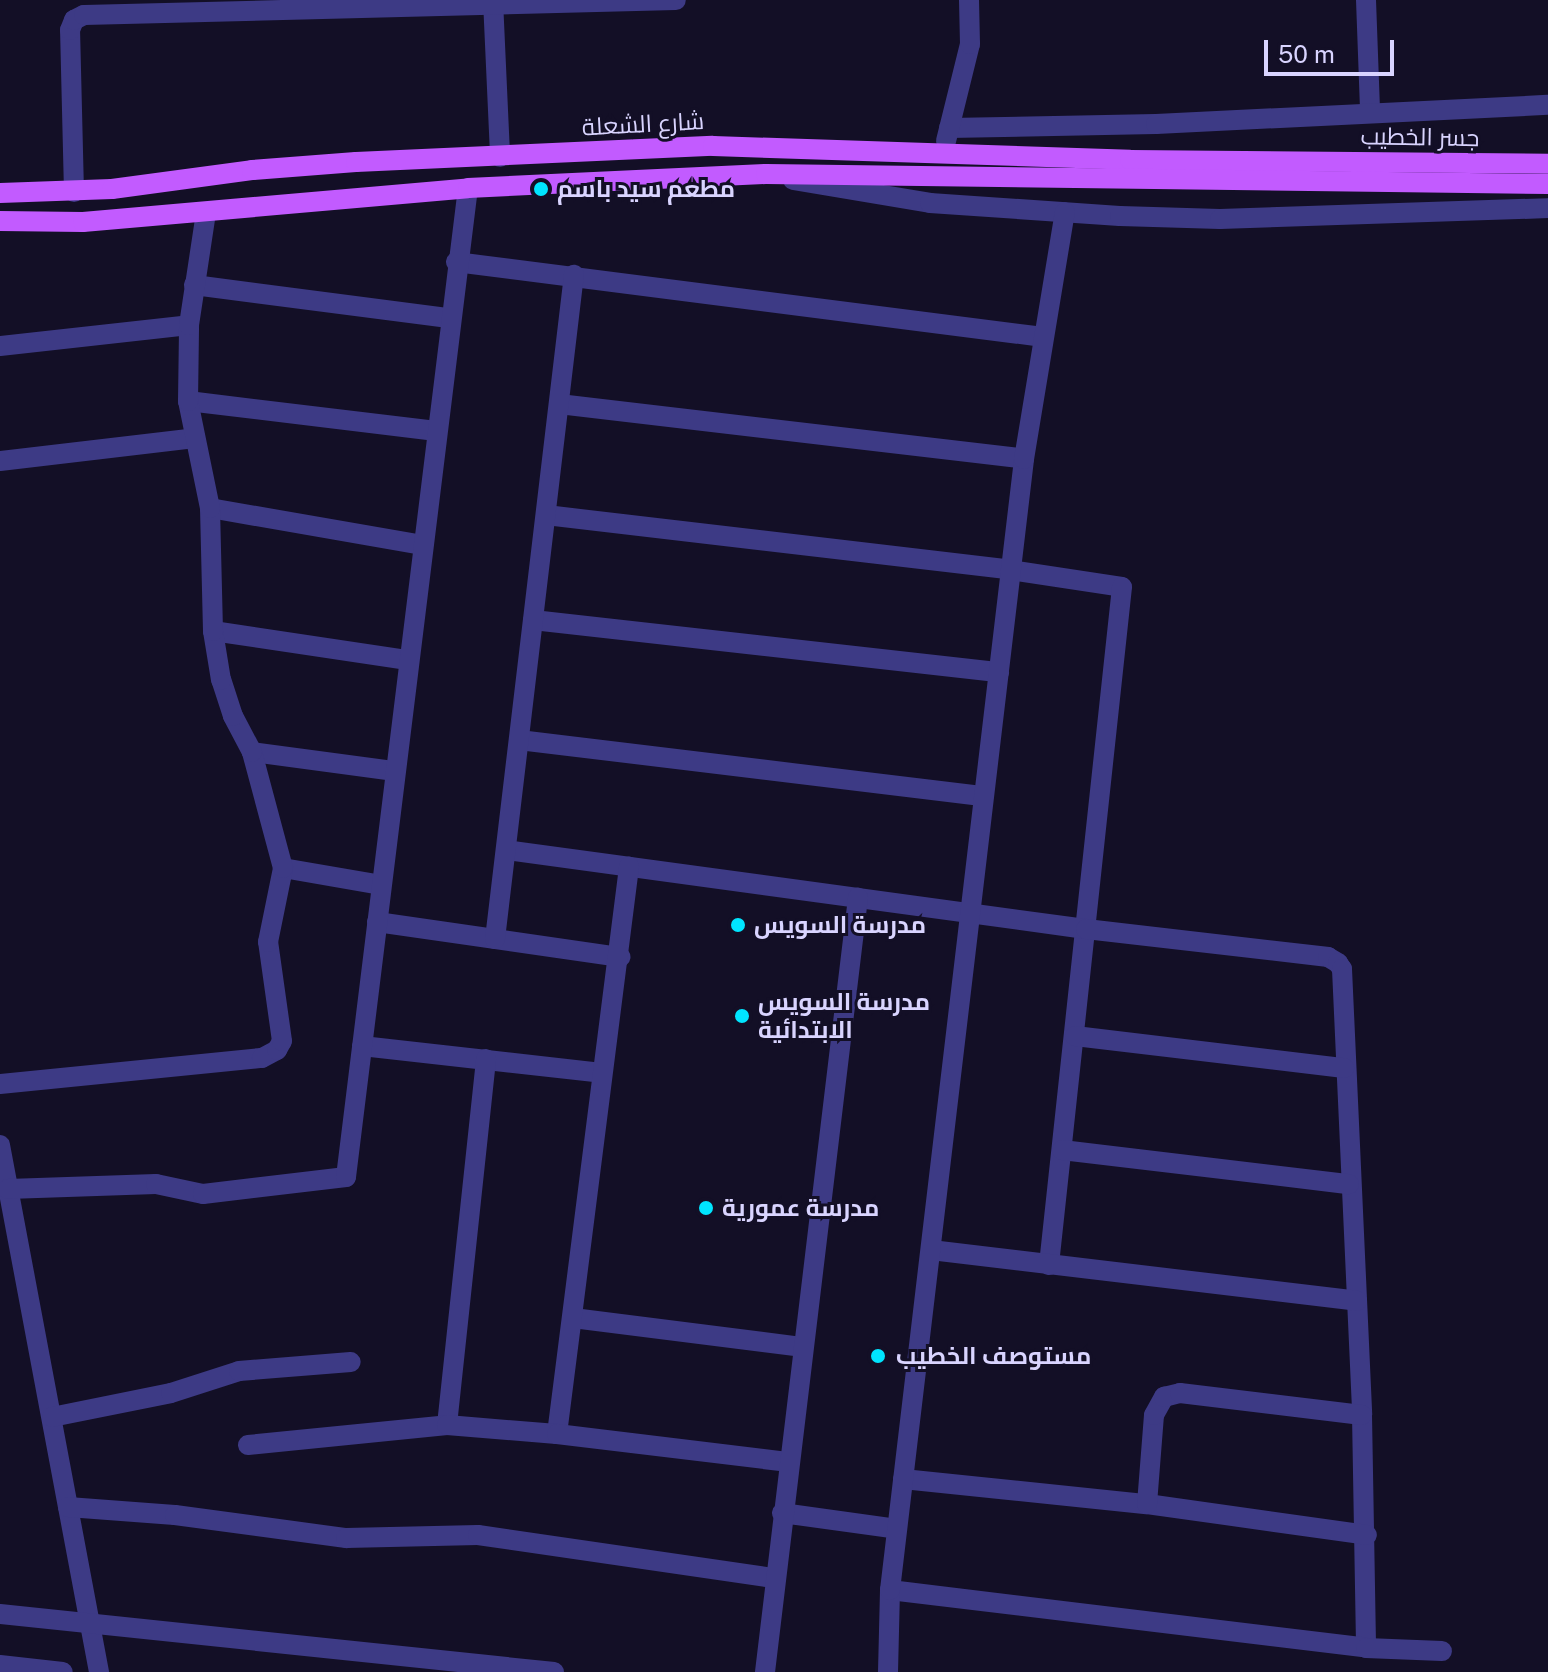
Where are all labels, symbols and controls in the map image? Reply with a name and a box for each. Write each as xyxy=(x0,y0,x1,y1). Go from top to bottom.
scale bar xyxy=(1268,24,1398,74)
text: 50 m xyxy=(1278,40,1335,68)
street label: شارع الشعلة xyxy=(581,106,705,142)
street label: جسر الخطيب xyxy=(1360,122,1480,152)
place label: مطعم سيد باسم xyxy=(557,175,735,203)
marker: مطعم سيد باسم xyxy=(532,180,550,198)
place label: مدرسة السويس xyxy=(754,911,926,939)
marker: مدرسة السويس xyxy=(729,916,747,934)
place label: مدرسة السويس الابتدائية xyxy=(758,988,930,1044)
marker: مدرسة السويس الابتدائية xyxy=(733,1007,751,1025)
place label: مدرسة عمورية xyxy=(722,1194,879,1222)
marker: مدرسة عمورية xyxy=(697,1199,715,1217)
place label: مستوصف الخطيب xyxy=(896,1342,1091,1370)
marker: مستوصف الخطيب xyxy=(867,1345,889,1367)

